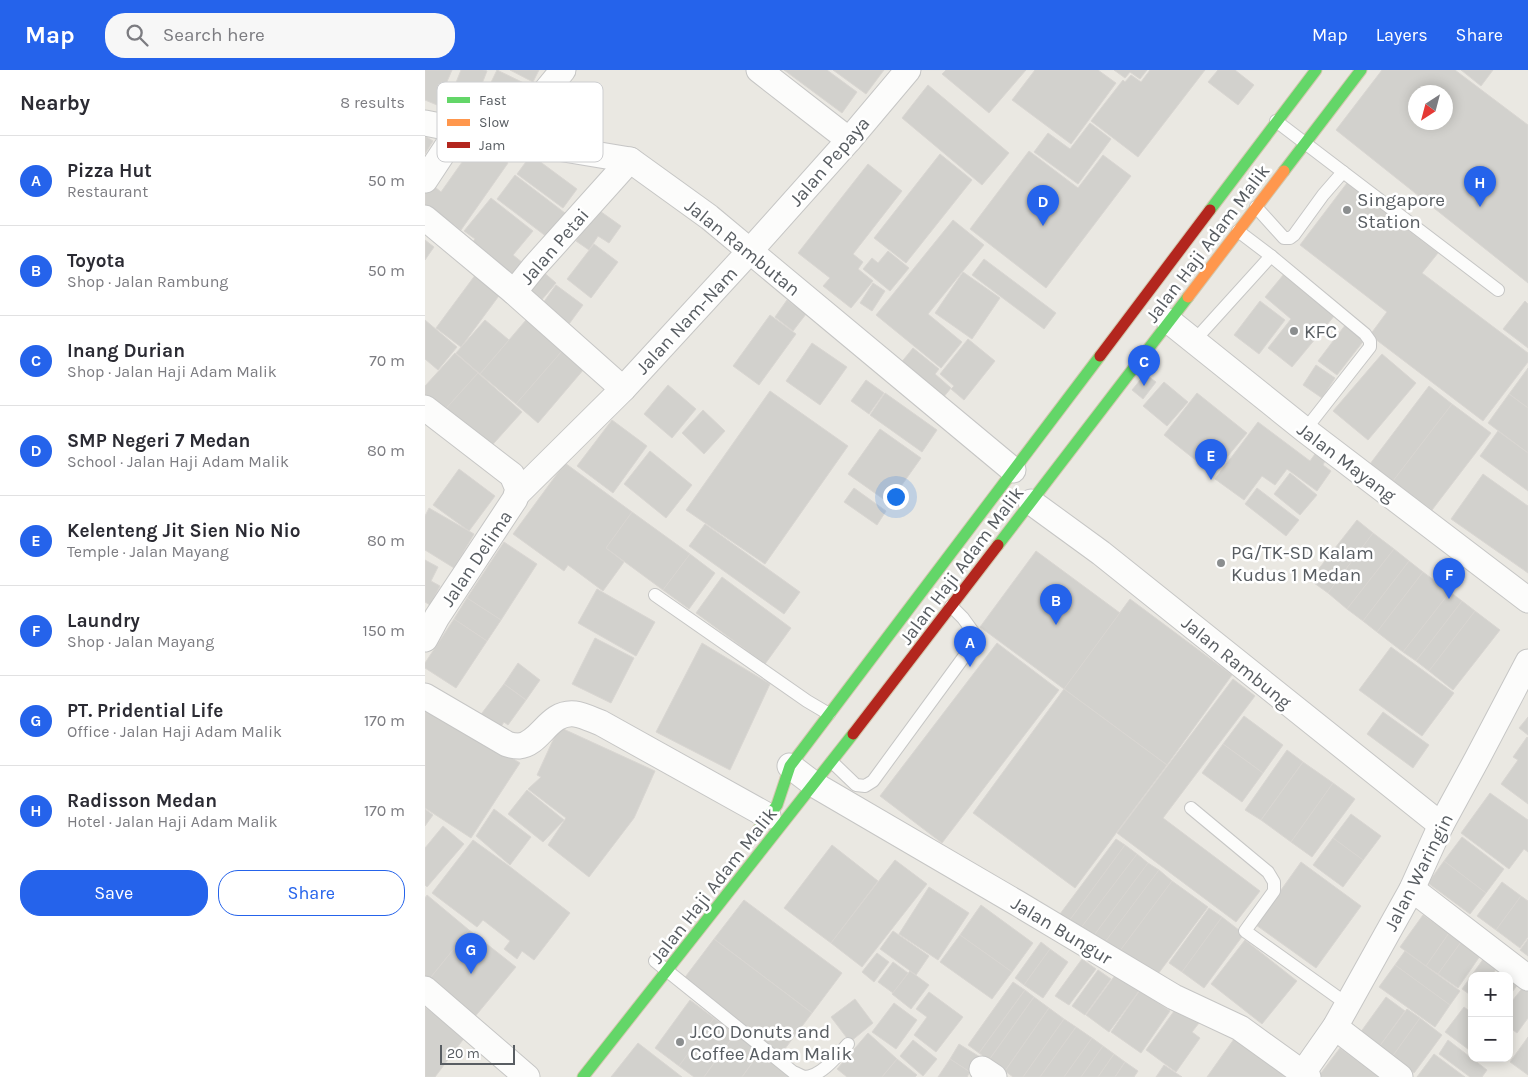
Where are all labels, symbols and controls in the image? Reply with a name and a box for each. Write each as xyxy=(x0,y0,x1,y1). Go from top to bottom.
search box xyxy=(105,13,455,58)
text: Map xyxy=(25,21,75,49)
icon: search xyxy=(123,21,151,49)
text: Search here xyxy=(163,24,265,46)
text: Map xyxy=(1312,24,1348,46)
text: Layers xyxy=(1376,24,1428,46)
text: Share xyxy=(1456,24,1503,46)
legend xyxy=(437,82,603,162)
north arrow xyxy=(1408,85,1453,130)
text: Nearby xyxy=(20,91,90,115)
text: Fast xyxy=(479,92,506,109)
text: 8 results xyxy=(340,93,405,112)
street label: Jalan Pepaya xyxy=(785,113,874,211)
text: Slow xyxy=(479,114,509,131)
text: Jam xyxy=(479,137,505,154)
text: Pizza Hut xyxy=(67,160,152,182)
street label: Jalan Haji Adam Malik xyxy=(1141,160,1275,327)
pin: H xyxy=(1464,166,1496,207)
text: A xyxy=(31,171,41,190)
text: 50 m xyxy=(368,171,405,190)
text: Restaurant xyxy=(67,182,148,201)
pin: D xyxy=(1027,185,1059,226)
place label: Singapore Station xyxy=(1357,189,1445,233)
street label: Jalan Rambutan xyxy=(680,195,804,301)
street label: Jalan Petai xyxy=(516,204,594,289)
marker: Singapore Station xyxy=(1341,204,1353,216)
text: Toyota xyxy=(67,250,125,272)
text: B xyxy=(31,261,41,280)
text: 50 m xyxy=(368,261,405,280)
street label: Jalan Nam-Nam xyxy=(631,262,742,379)
text: Shop · Jalan Rambung xyxy=(67,272,228,291)
place label: KFC xyxy=(1304,321,1337,343)
marker: KFC xyxy=(1288,325,1300,337)
text: Inang Durian xyxy=(67,340,185,362)
pin: C xyxy=(1128,345,1160,386)
text: C xyxy=(31,351,41,370)
text: 70 m xyxy=(369,351,405,370)
text: Shop · Jalan Haji Adam Malik xyxy=(67,362,277,381)
street label: Jalan Mayang xyxy=(1293,419,1400,507)
text: SMP Negeri 7 Medan xyxy=(67,430,250,452)
pin: E xyxy=(1195,439,1227,480)
text: D xyxy=(31,441,41,460)
text: 80 m xyxy=(367,441,405,460)
text: School · Jalan Haji Adam Malik xyxy=(67,452,289,471)
street label: Jalan Haji Adam Malik xyxy=(894,481,1028,649)
your location xyxy=(883,484,909,510)
street label: Jalan Delima xyxy=(437,506,517,611)
text: Kelenteng Jit Sien Nio Nio xyxy=(67,520,301,542)
text: E xyxy=(31,531,41,550)
text: 80 m xyxy=(367,531,405,550)
text: Temple · Jalan Mayang xyxy=(67,542,229,561)
place label: PG/TK-SD Kalam Kudus 1 Medan xyxy=(1231,542,1374,586)
marker: PG/TK-SD Kalam Kudus 1 Medan xyxy=(1215,557,1227,569)
pin: F xyxy=(1433,558,1465,599)
pin: B xyxy=(1040,584,1072,625)
text: Laundry xyxy=(67,610,140,632)
street label: Jalan Rambung xyxy=(1177,612,1296,714)
text: F xyxy=(32,621,40,640)
text: 150 m xyxy=(362,621,405,640)
pin: A xyxy=(954,626,986,667)
text: Shop · Jalan Mayang xyxy=(67,632,214,651)
text: PT. Pridential Life xyxy=(67,700,223,722)
text: G xyxy=(31,711,41,730)
text: 170 m xyxy=(364,711,405,730)
text: Office · Jalan Haji Adam Malik xyxy=(67,722,282,741)
text: Radisson Medan xyxy=(67,790,217,812)
text: H xyxy=(30,801,42,820)
text: 170 m xyxy=(364,801,405,820)
street label: Jalan Haji Adam Malik xyxy=(646,803,782,968)
street label: Jalan Waringin xyxy=(1380,810,1458,935)
text: Hotel · Jalan Haji Adam Malik xyxy=(67,812,278,831)
button: Save xyxy=(20,870,208,916)
button: Share xyxy=(218,870,405,916)
street label: Jalan Bungur xyxy=(1007,892,1116,970)
pin: G xyxy=(455,933,487,974)
map controls xyxy=(1468,972,1513,1062)
button: + xyxy=(1468,972,1513,1017)
button: − xyxy=(1468,1017,1513,1062)
place label: J.CO Donuts and Coffee Adam Malik xyxy=(690,1021,853,1065)
marker: J.CO Donuts and Coffee Adam Malik xyxy=(674,1036,686,1048)
scale bar xyxy=(440,1042,515,1065)
text: 20 m xyxy=(447,1045,480,1062)

